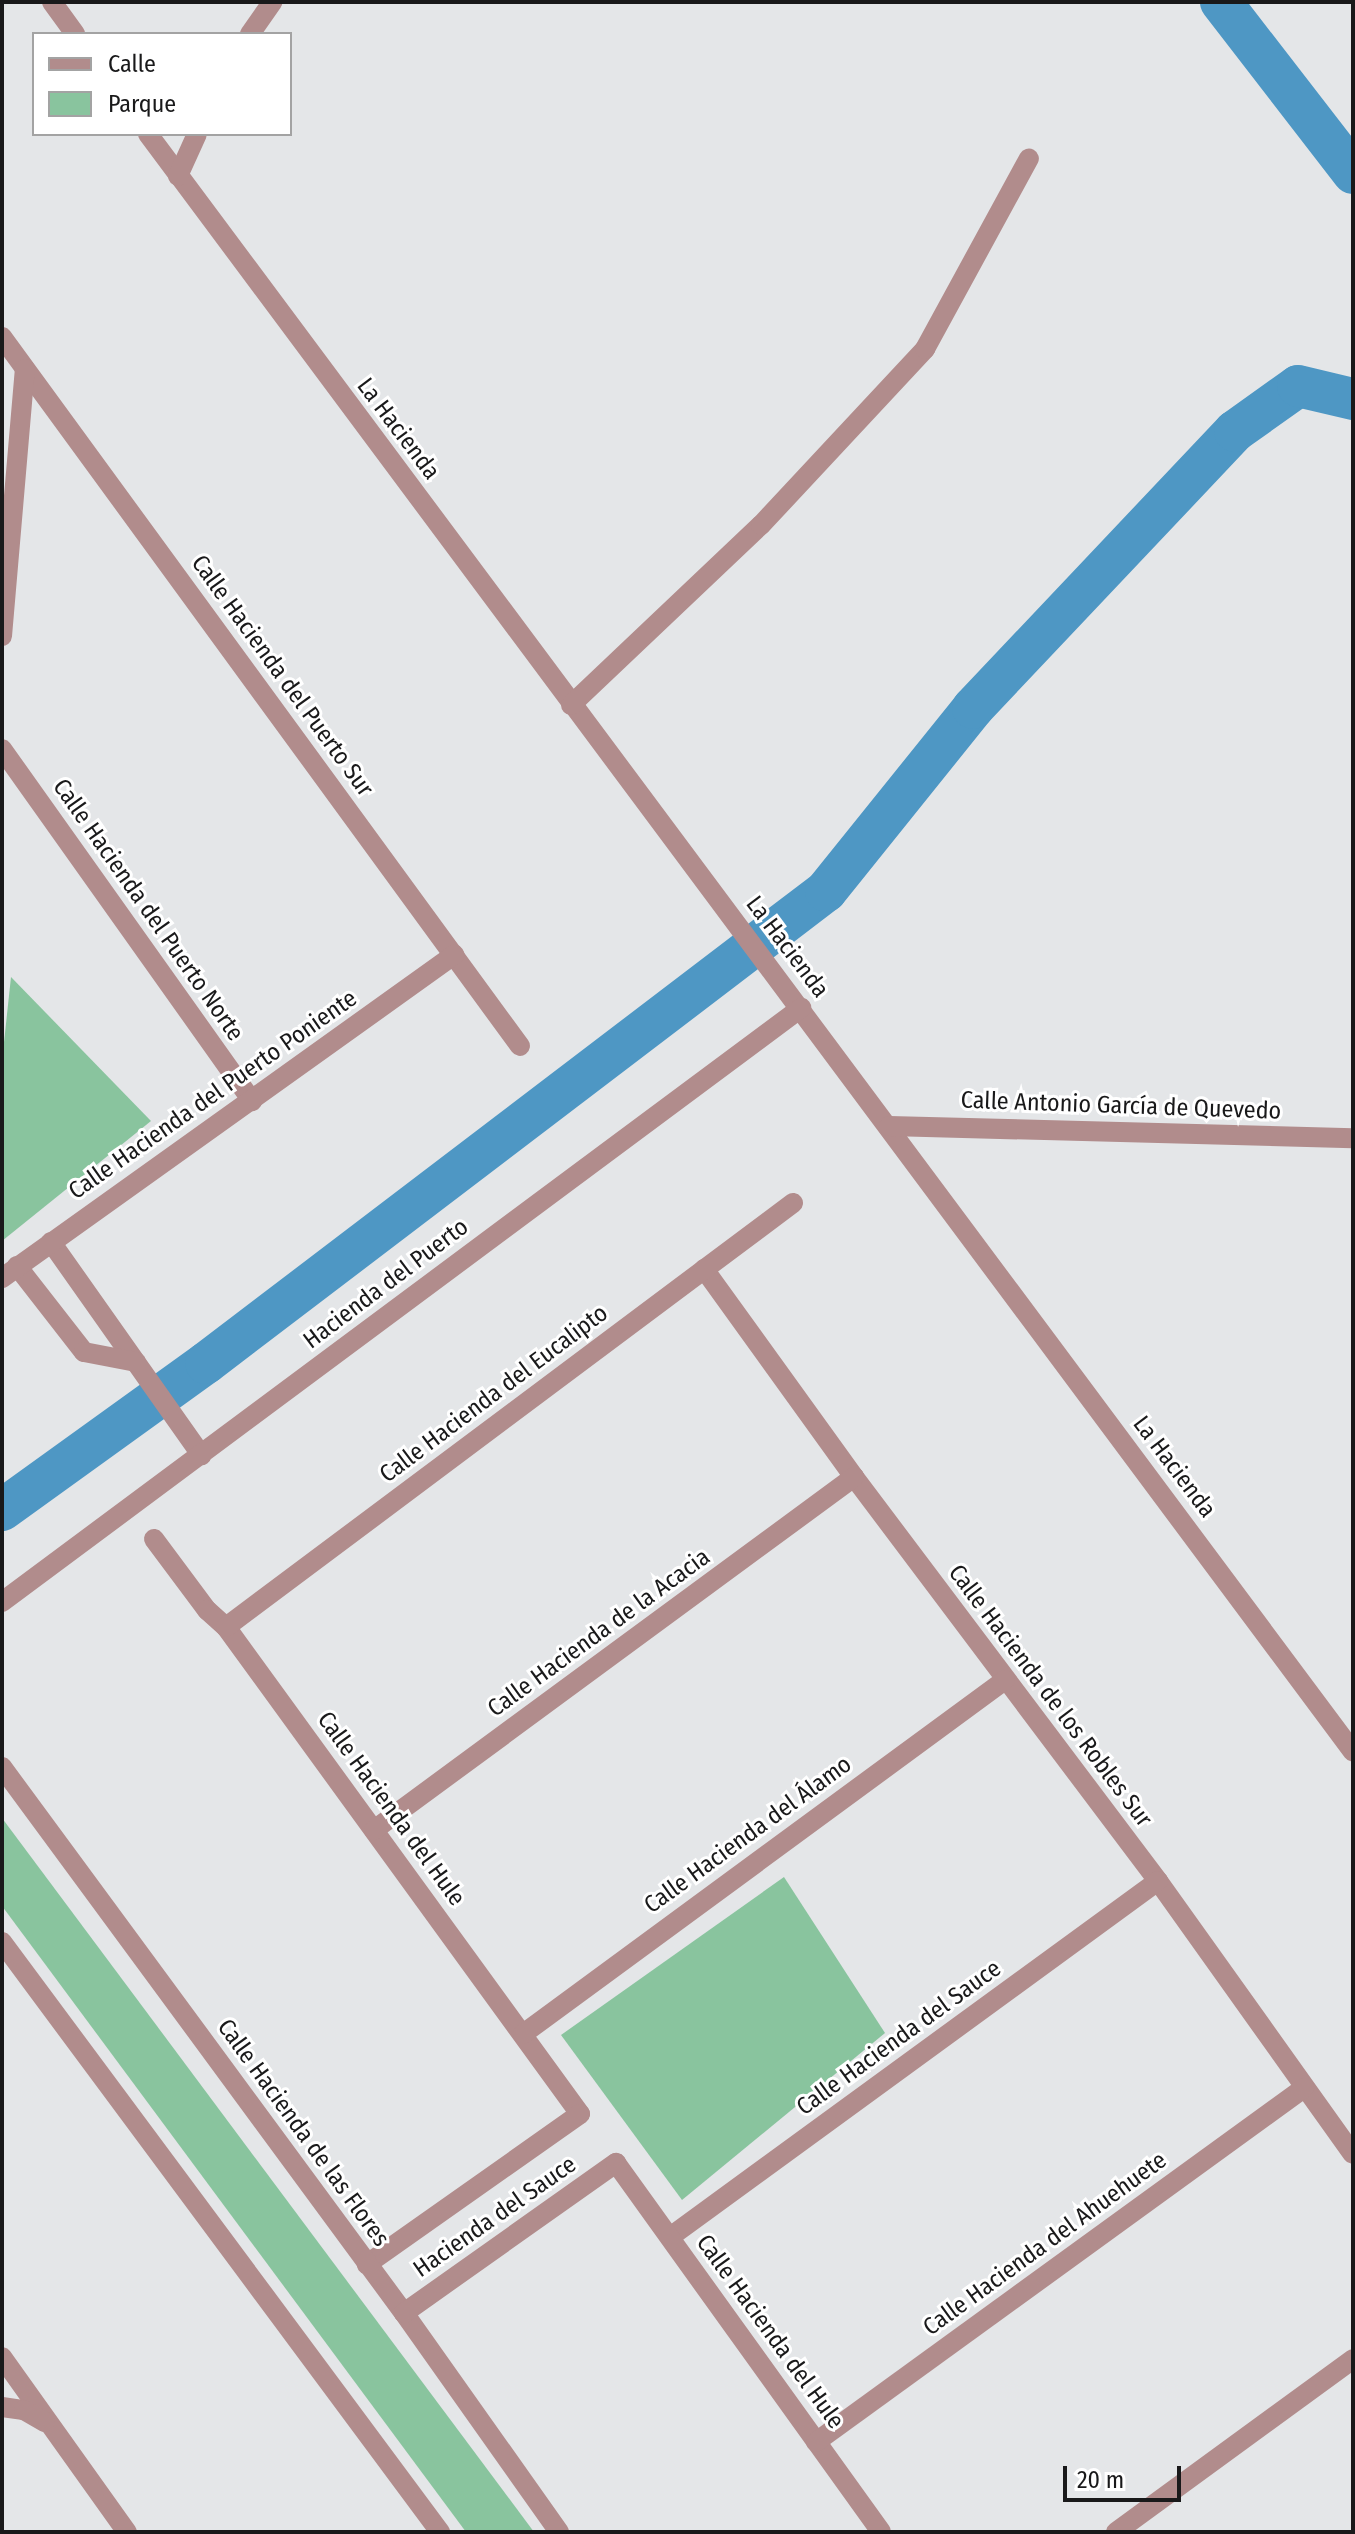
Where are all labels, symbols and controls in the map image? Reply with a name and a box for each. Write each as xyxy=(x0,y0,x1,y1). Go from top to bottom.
legend xyxy=(32,32,292,136)
text: Calle xyxy=(108,50,156,78)
text: Parque xyxy=(108,90,176,118)
street label: La Hacienda xyxy=(351,373,445,485)
street label: Calle Hacienda del Puerto Sur xyxy=(185,550,379,802)
street label: Calle Hacienda del Puerto Norte xyxy=(46,774,250,1046)
street label: La Hacienda xyxy=(740,891,834,1003)
street label: Calle Hacienda del Puerto Poniente xyxy=(63,984,363,1206)
street label: Calle Antonio García de Quevedo xyxy=(960,1086,1282,1126)
street label: Hacienda del Puerto xyxy=(298,1213,474,1355)
street label: Calle Hacienda del Eucalipto xyxy=(374,1299,614,1489)
street label: La Hacienda xyxy=(1127,1411,1221,1523)
street label: Calle Hacienda de la Acacia xyxy=(482,1543,716,1723)
street label: Calle Hacienda de los Robles Sur xyxy=(942,1559,1158,1833)
street label: Calle Hacienda del Hule xyxy=(311,1706,471,1912)
street label: Calle Hacienda del Álamo xyxy=(639,1750,857,1920)
street label: Calle Hacienda del Sauce xyxy=(791,1954,1007,2122)
street label: Calle Hacienda de las Flores xyxy=(211,2014,395,2252)
street label: Calle Hacienda del Ahuehuete xyxy=(918,2146,1172,2342)
street label: Hacienda del Sauce xyxy=(408,2150,582,2284)
street label: Calle Hacienda del Hule xyxy=(690,2229,850,2435)
scale bar xyxy=(1067,2450,1185,2500)
text: 20 m xyxy=(1077,2466,1124,2494)

